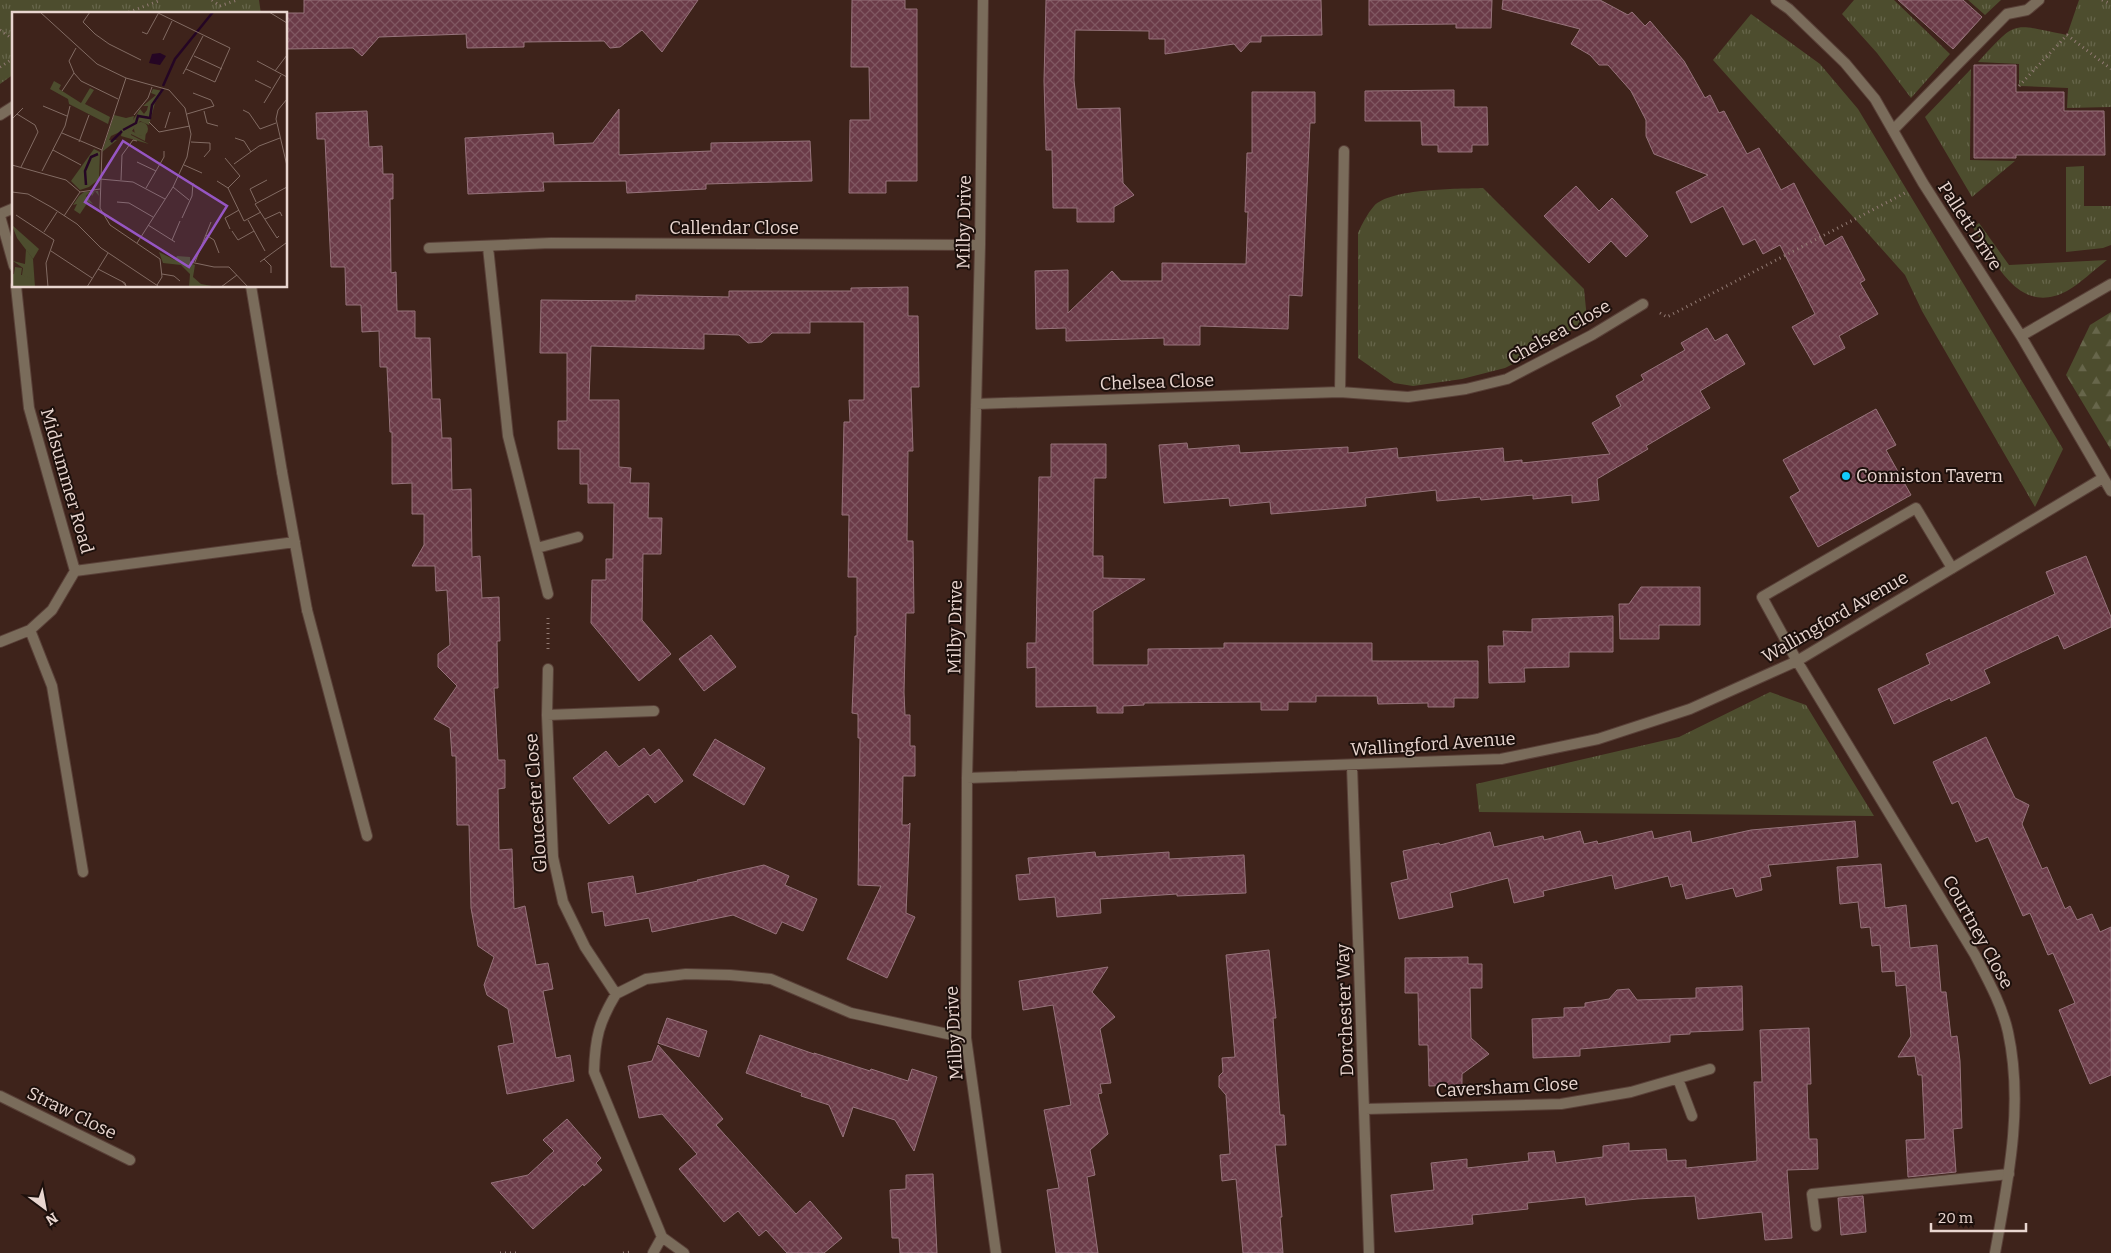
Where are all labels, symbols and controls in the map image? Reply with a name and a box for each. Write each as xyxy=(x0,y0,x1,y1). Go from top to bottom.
inset map xyxy=(12,12,288,288)
street label: Milby Drive xyxy=(952,175,976,269)
street label: Pallett Drive xyxy=(1933,178,2007,274)
street label: Callendar Close xyxy=(669,217,799,239)
street label: Chelsea Close xyxy=(1504,295,1614,369)
street label: Chelsea Close xyxy=(1100,369,1214,395)
street label: Midsummer Road xyxy=(36,406,98,556)
place label: Conniston Tavern xyxy=(1856,465,2003,487)
marker: Conniston Tavern xyxy=(1840,470,1852,482)
street label: Wallingford Avenue xyxy=(1758,566,1912,668)
street label: Milby Drive xyxy=(943,580,967,674)
street label: Wallingford Avenue xyxy=(1350,727,1516,761)
street label: Gloucester Close xyxy=(520,732,552,874)
street label: Courtney Close xyxy=(1938,871,2018,993)
street label: Dorchester Way xyxy=(1332,943,1358,1077)
street label: Milby Drive xyxy=(941,985,967,1081)
street label: Caversham Close xyxy=(1435,1072,1579,1102)
street label: Straw Close xyxy=(24,1082,120,1144)
north arrow xyxy=(20,1183,70,1233)
scale bar xyxy=(1931,1200,2026,1232)
text: N xyxy=(42,1209,61,1229)
text: 20 m xyxy=(1938,1209,1974,1227)

